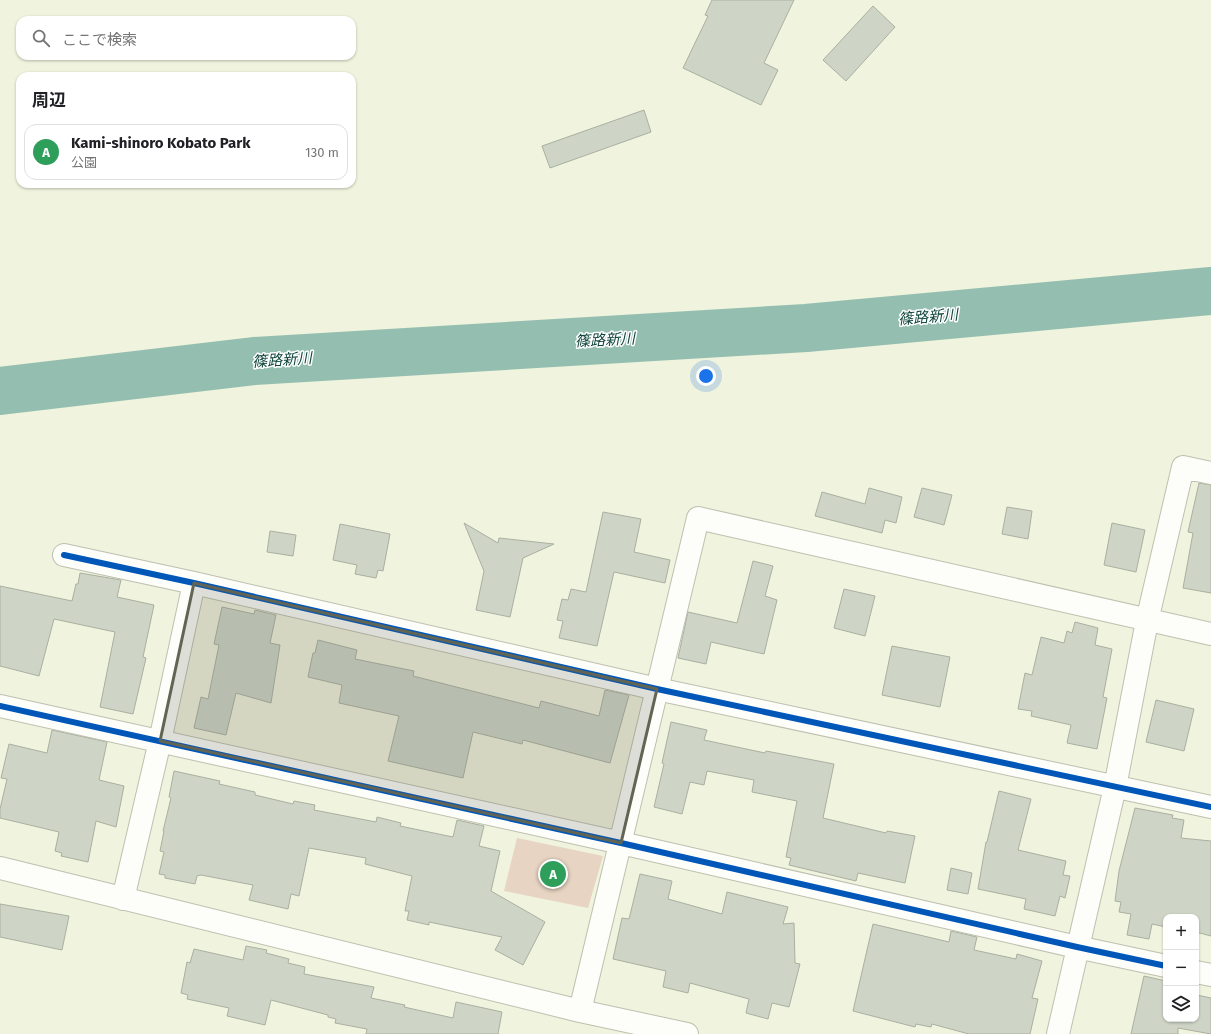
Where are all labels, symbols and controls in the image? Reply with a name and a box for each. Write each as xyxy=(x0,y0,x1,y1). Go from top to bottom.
search box xyxy=(16,16,356,60)
icon: search xyxy=(30,27,52,49)
text: ここで検索 xyxy=(62,31,137,49)
text: 周辺 xyxy=(32,90,66,111)
text: Kami-shinoro Kobato Park xyxy=(71,134,251,152)
text: A xyxy=(42,145,50,160)
text: 130 m xyxy=(305,145,339,160)
text: 公園 xyxy=(71,155,97,170)
water label: 篠路新川 xyxy=(897,305,961,329)
water label: 篠路新川 xyxy=(575,329,637,351)
water label: 篠路新川 xyxy=(251,349,315,371)
your location xyxy=(696,366,716,386)
pin: A xyxy=(540,859,566,889)
map controls xyxy=(1163,914,1199,1022)
button: + xyxy=(1163,914,1199,950)
button: − xyxy=(1163,950,1199,986)
button: layers xyxy=(1163,986,1199,1022)

